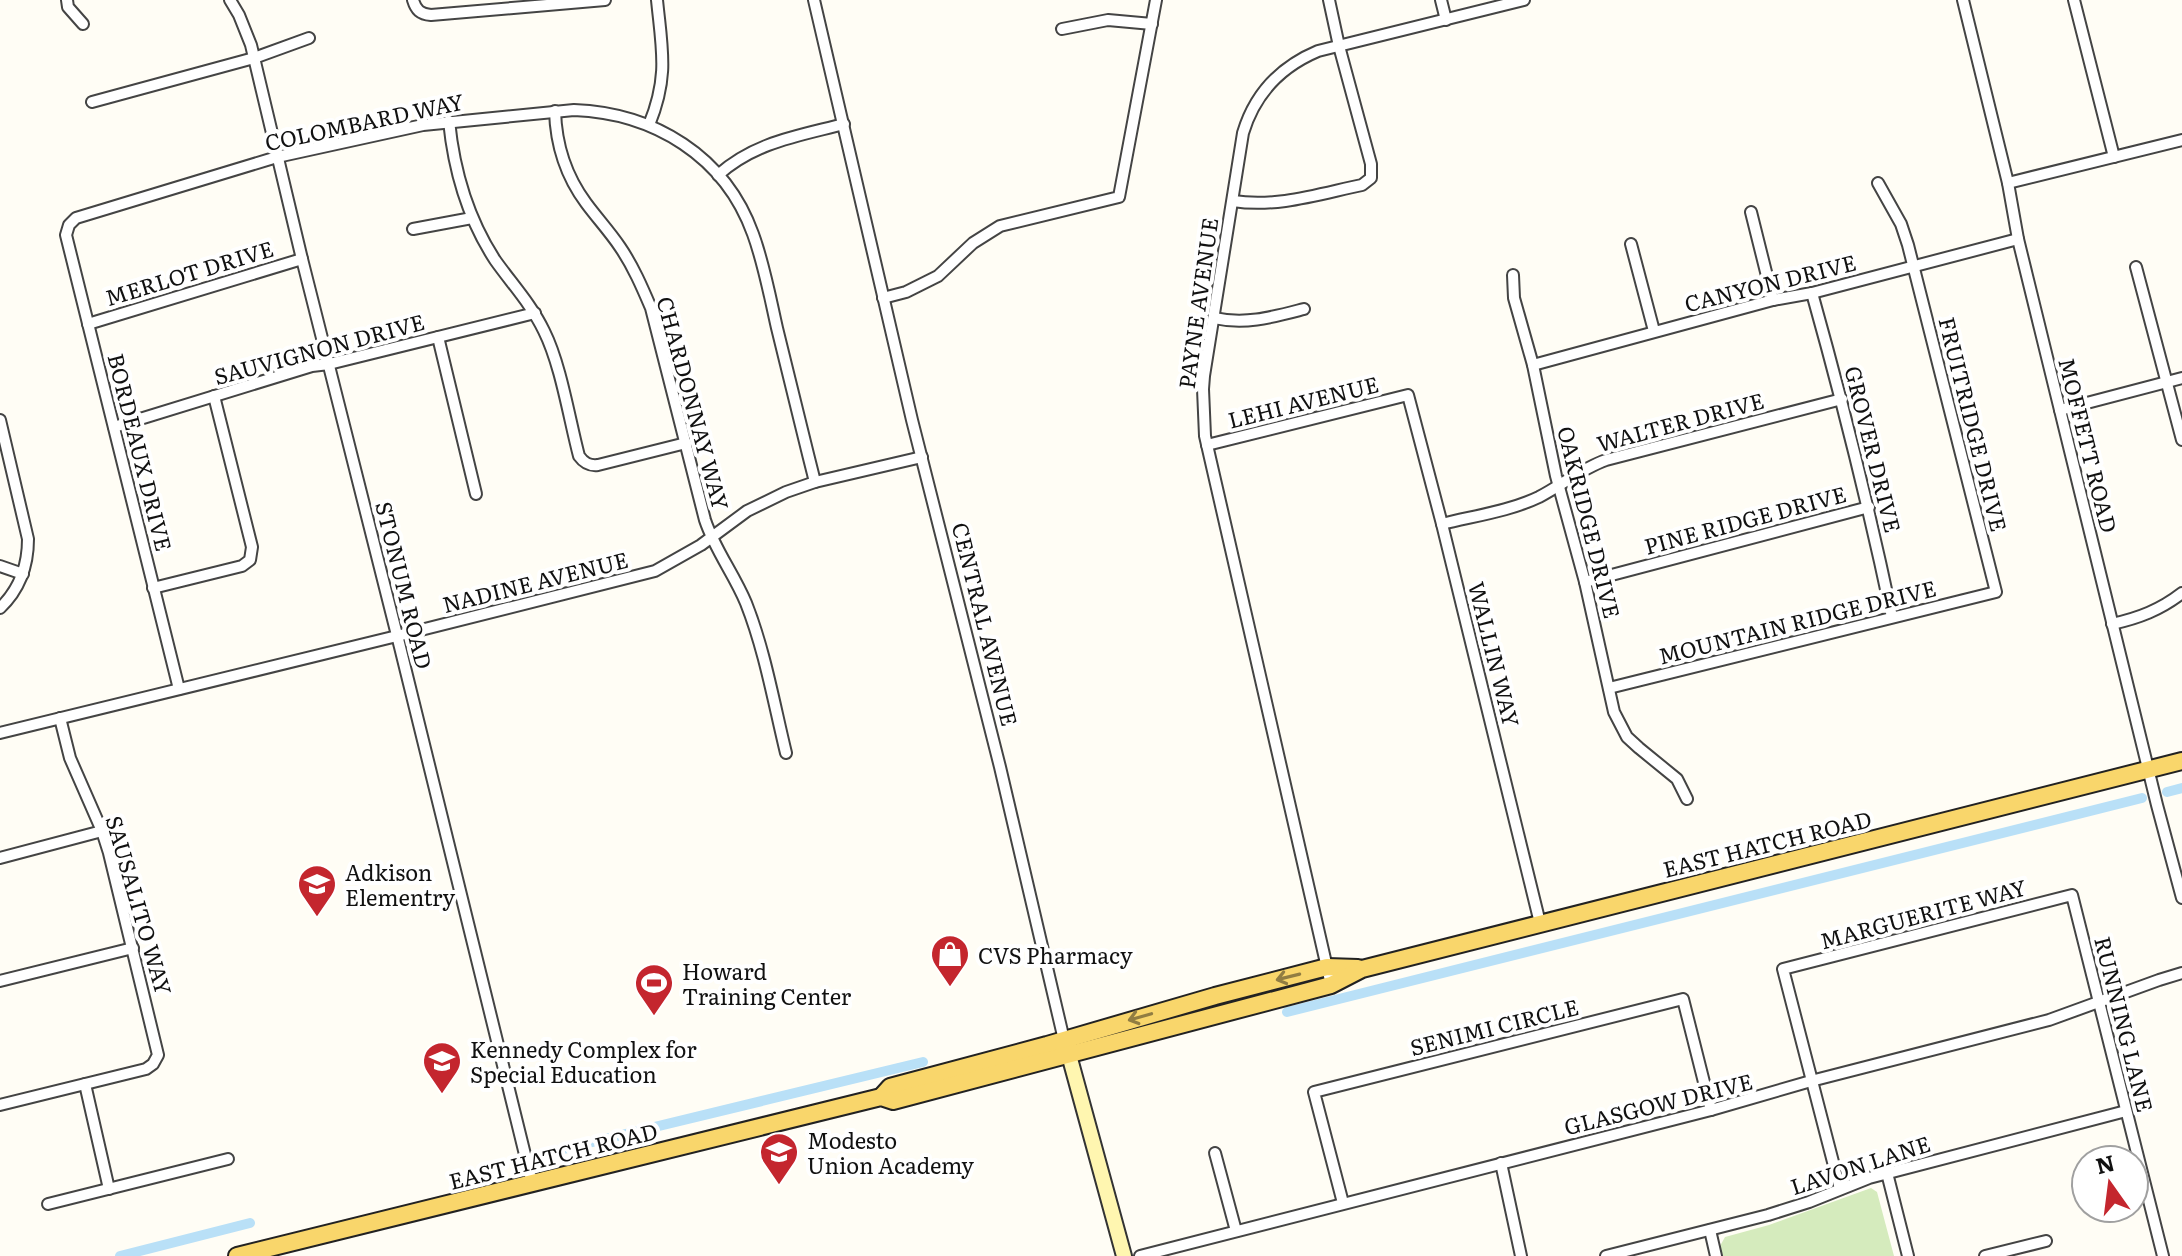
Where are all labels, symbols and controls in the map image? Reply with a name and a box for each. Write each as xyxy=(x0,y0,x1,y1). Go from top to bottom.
street label: COLOMBARD WAY xyxy=(262,84,467,158)
street label: PAYNE AVENUE xyxy=(1169,215,1225,391)
street label: MERLOT DRIVE xyxy=(101,231,277,313)
street label: CANYON DRIVE xyxy=(1681,245,1859,319)
street label: CHARDONNAY WAY xyxy=(650,292,738,514)
street label: SAUVIGNON DRIVE xyxy=(210,304,428,392)
street label: FRUITRIDGE DRIVE xyxy=(1931,313,2017,535)
street label: BORDEAUX DRIVE xyxy=(100,350,182,554)
street label: MOFFETT ROAD xyxy=(2051,354,2127,536)
street label: GROVER DRIVE xyxy=(1837,362,1911,536)
street label: LEHI AVENUE xyxy=(1224,366,1382,436)
street label: WALTER DRIVE xyxy=(1593,383,1767,459)
street label: OAKRIDGE DRIVE xyxy=(1550,422,1630,622)
street label: PINE RIDGE DRIVE xyxy=(1640,476,1850,562)
street label: STONUM ROAD xyxy=(368,498,442,672)
street label: CENTRAL AVENUE xyxy=(945,519,1027,729)
street label: NADINE AVENUE xyxy=(439,542,631,620)
street label: MOUNTAIN RIDGE DRIVE xyxy=(1655,570,1939,672)
street label: WALLIN WAY xyxy=(1461,578,1529,730)
street label: EAST HATCH ROAD xyxy=(1659,801,1875,885)
street label: SAUSALITO WAY xyxy=(99,811,181,999)
place label: Adkison Elementry xyxy=(345,855,455,913)
school or university icon: Adkison Elementry xyxy=(296,863,338,918)
street label: MARGUERITE WAY xyxy=(1816,870,2030,956)
shop icon: CVS Pharmacy xyxy=(929,933,971,988)
street label: RUNNING LANE xyxy=(2087,933,2163,1115)
place label: CVS Pharmacy xyxy=(978,938,1133,971)
place label: Howard Training Center xyxy=(682,954,852,1012)
sports icon: Howard Training Center xyxy=(633,962,675,1017)
one-way arrow xyxy=(1276,971,1302,986)
street label: SENIMI CIRCLE xyxy=(1406,989,1582,1063)
one-way arrow xyxy=(1128,1010,1154,1025)
place label: Kennedy Complex for Special Education xyxy=(470,1032,697,1090)
school or university icon: Kennedy Complex for Special Education xyxy=(421,1040,463,1095)
street label: GLASGOW DRIVE xyxy=(1560,1064,1756,1142)
street label: EAST HATCH ROAD xyxy=(445,1113,661,1197)
place label: Modesto Union Academy xyxy=(807,1123,974,1181)
street label: LAVON LANE xyxy=(1786,1126,1934,1202)
school or university icon: Modesto Union Academy xyxy=(758,1131,800,1186)
north arrow xyxy=(2070,1144,2150,1224)
text: N xyxy=(2092,1145,2118,1181)

